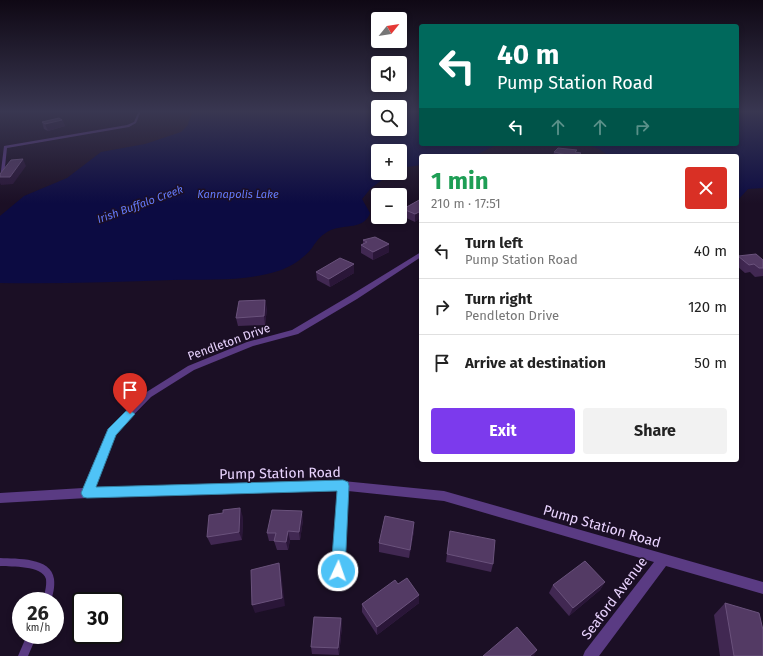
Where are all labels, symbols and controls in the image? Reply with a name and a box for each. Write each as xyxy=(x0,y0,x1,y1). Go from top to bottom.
north arrow xyxy=(371,12,407,48)
map controls xyxy=(371,12,407,224)
text: 40 m xyxy=(497,38,560,71)
icon: left xyxy=(431,40,483,92)
button: sound xyxy=(371,56,407,92)
text: Pump Station Road xyxy=(497,72,653,94)
button: search xyxy=(371,100,407,136)
icon: left xyxy=(505,116,527,138)
icon: ahead xyxy=(547,116,569,138)
icon: ahead xyxy=(589,116,611,138)
icon: right xyxy=(631,116,653,138)
button: + xyxy=(371,144,407,180)
text: 1 min xyxy=(431,167,489,195)
button: close xyxy=(685,167,727,209)
water label: Irish Buffalo Creek xyxy=(95,183,185,226)
water label: Kannapolis Lake xyxy=(197,188,279,201)
button: − xyxy=(371,188,407,224)
text: 210 m · 17:51 xyxy=(431,196,501,211)
text: Turn left xyxy=(465,234,523,252)
icon: left xyxy=(431,240,453,262)
text: 40 m xyxy=(694,242,727,260)
text: Pump Station Road xyxy=(465,252,578,267)
text: Turn right xyxy=(465,290,532,308)
icon: right xyxy=(431,296,453,318)
text: 120 m xyxy=(688,298,727,316)
text: Pendleton Drive xyxy=(465,308,559,323)
street label: Pendleton Drive xyxy=(186,321,272,363)
icon: arrive xyxy=(431,352,453,374)
text: Arrive at destination xyxy=(465,354,606,372)
text: 50 m xyxy=(694,354,727,372)
pin xyxy=(113,373,147,414)
icon: arrive xyxy=(119,379,141,401)
button: Exit xyxy=(431,408,575,454)
button: Share xyxy=(583,408,727,454)
street label: Pump Station Road xyxy=(219,464,341,483)
street label: Pump Station Road xyxy=(541,502,663,551)
position arrow xyxy=(317,550,359,592)
street label: Seaford Avenue xyxy=(578,554,651,643)
speed limit sign: 30 xyxy=(72,592,124,644)
text: 26 xyxy=(27,601,49,625)
text: km/h xyxy=(26,622,50,634)

